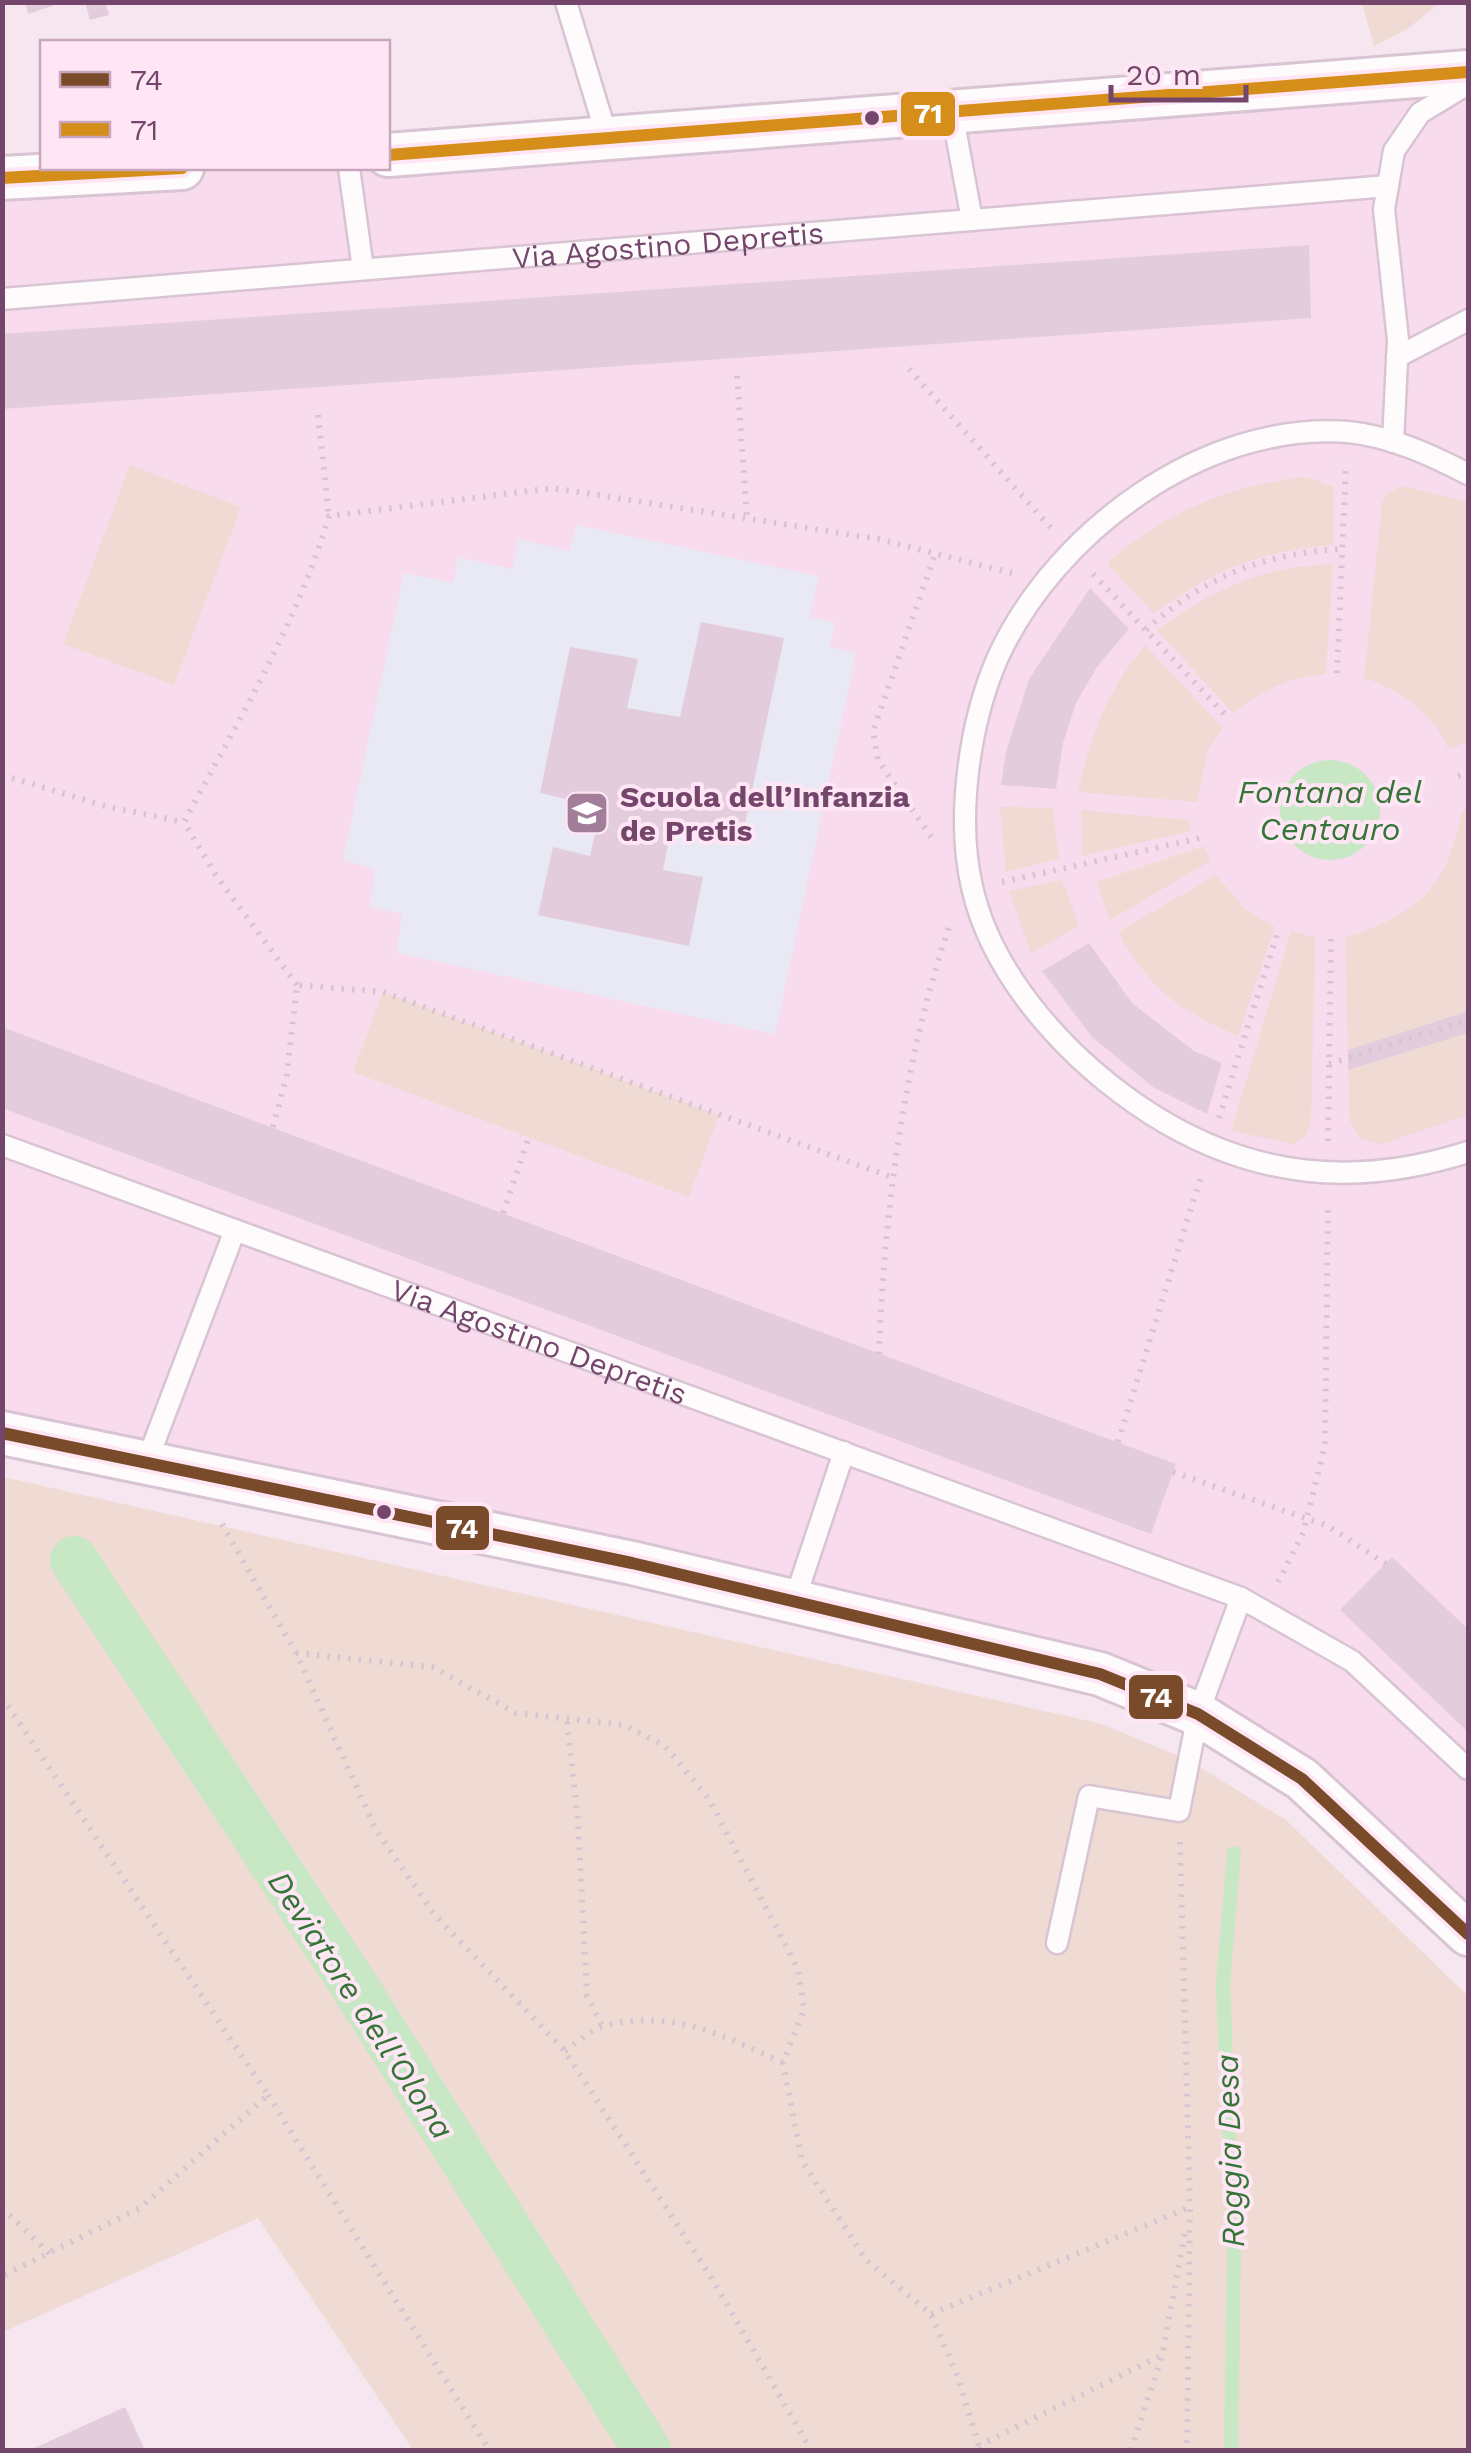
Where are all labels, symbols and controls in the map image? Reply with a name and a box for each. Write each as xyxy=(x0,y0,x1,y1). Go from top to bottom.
legend xyxy=(40,40,390,170)
scale bar xyxy=(1111,40,1246,102)
text: 20 m xyxy=(1126,57,1201,92)
text: 74 xyxy=(130,62,163,97)
line badge: 71 xyxy=(899,90,957,138)
text: 71 xyxy=(913,97,943,130)
unlabelled marker xyxy=(862,108,882,128)
text: 71 xyxy=(130,112,159,147)
street label: Via Agostino Depretis xyxy=(511,215,825,275)
water label: Fontana del Centauro xyxy=(1238,773,1422,848)
place label: Scuola dell’Infanzia de Pretis xyxy=(620,779,911,848)
school or university icon: Scuola dell’Infanzia de Pretis xyxy=(564,790,610,836)
street label: Via Agostino Depretis xyxy=(386,1271,692,1412)
unlabelled marker xyxy=(374,1502,394,1522)
line badge: 74 xyxy=(434,1504,491,1552)
text: 74 xyxy=(446,1512,478,1545)
line badge: 74 xyxy=(1127,1673,1185,1721)
text: 74 xyxy=(1140,1681,1172,1714)
water label: Deviatore dell'Olona xyxy=(260,1864,462,2146)
water label: Roggia Desa xyxy=(1208,2054,1252,2248)

